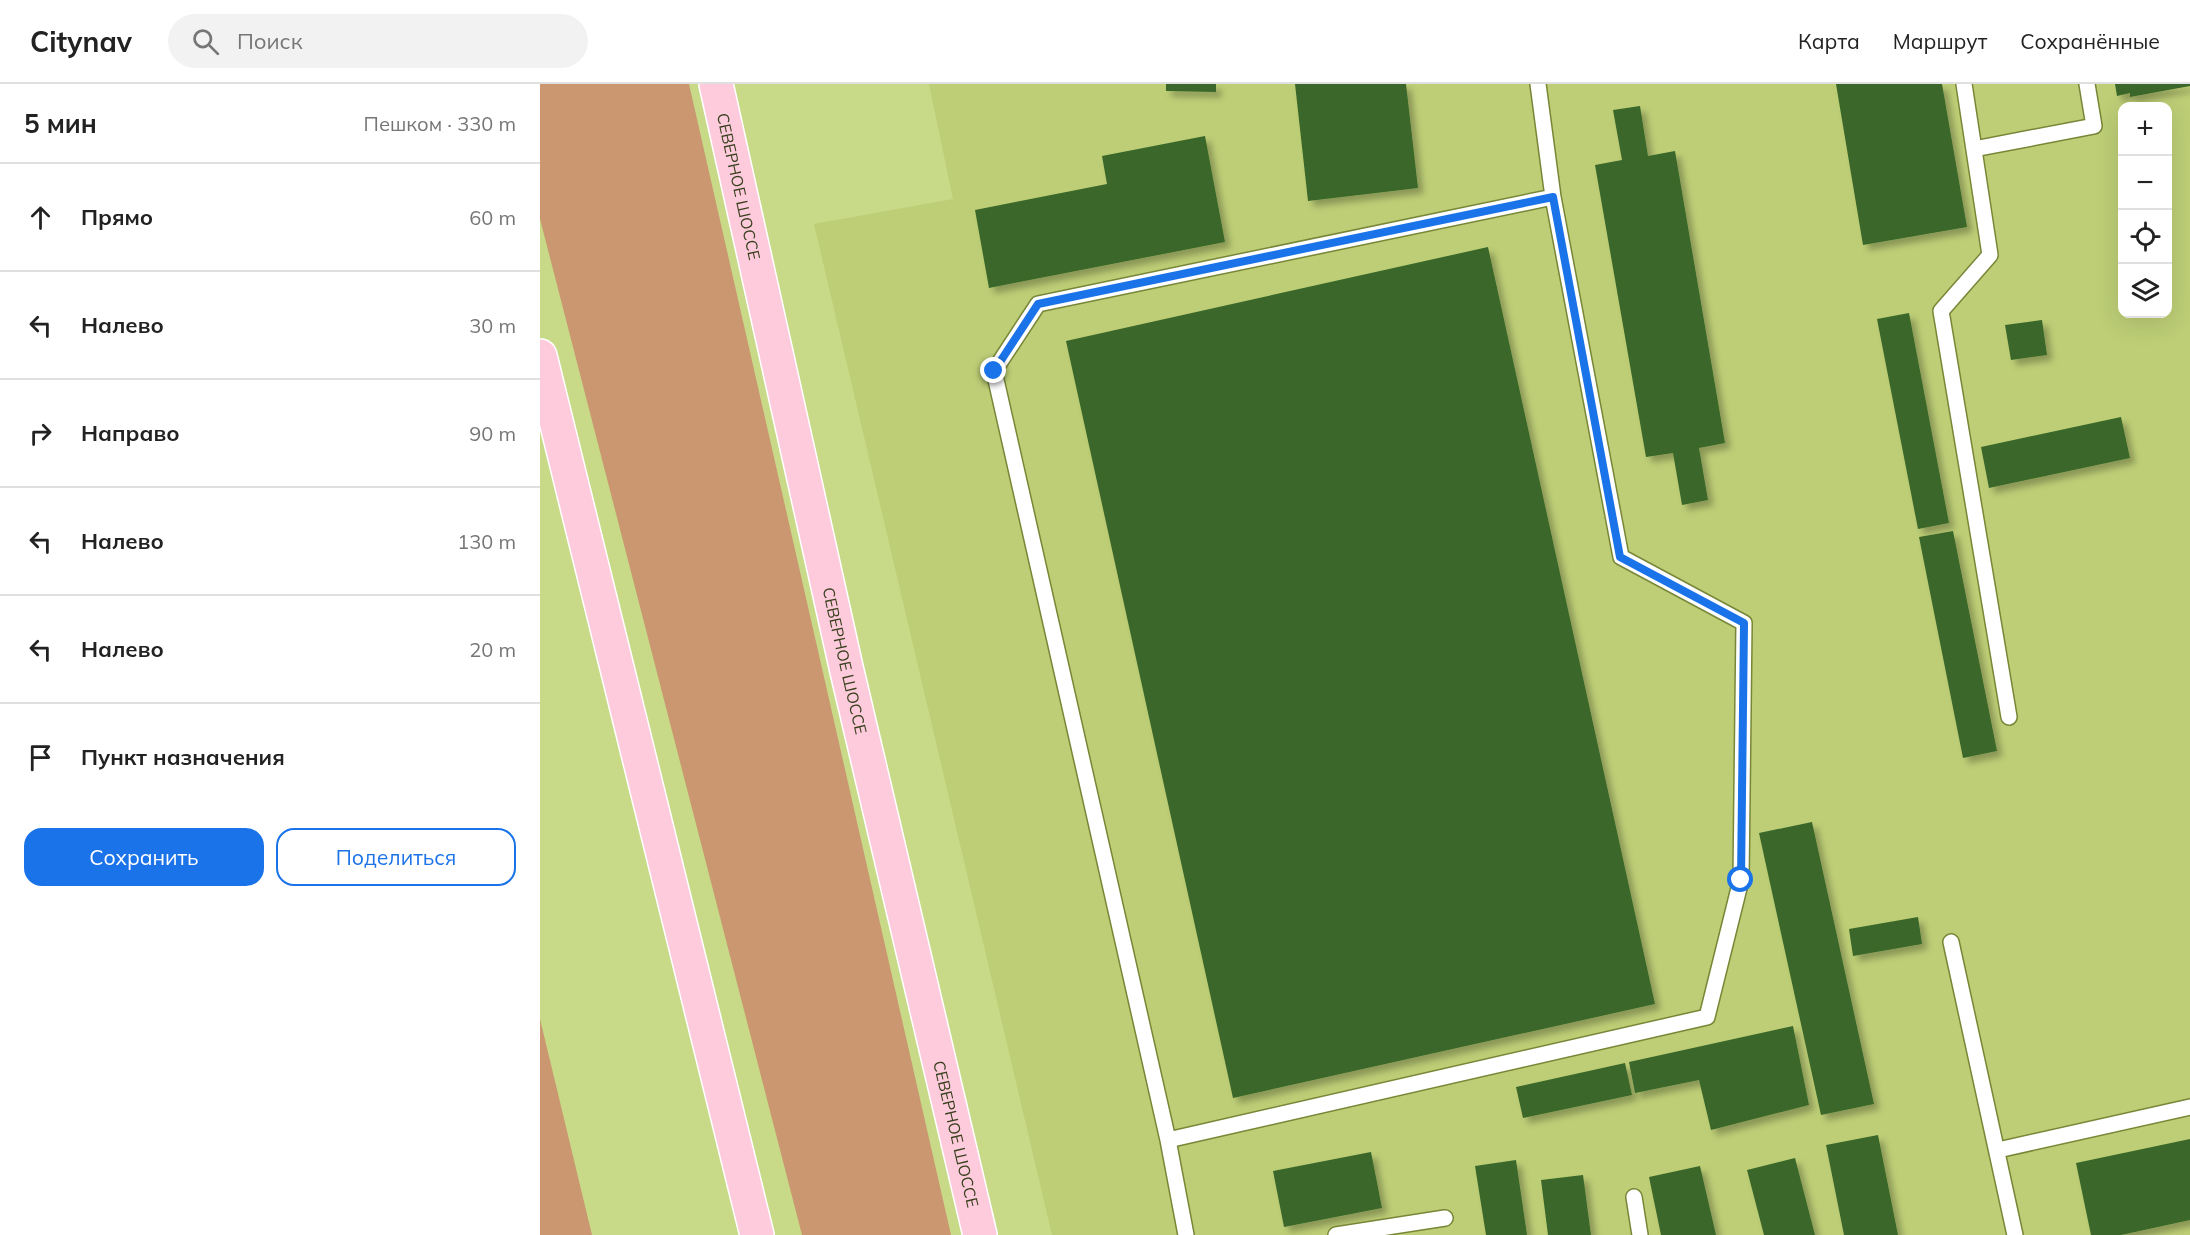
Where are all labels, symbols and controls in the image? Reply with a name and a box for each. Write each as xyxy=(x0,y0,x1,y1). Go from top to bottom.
search box xyxy=(168,14,588,68)
text: Citynav xyxy=(30,24,132,59)
icon: search xyxy=(189,25,222,58)
text: Поиск xyxy=(237,27,303,55)
text: Карта xyxy=(1798,28,1860,54)
text: Маршрут xyxy=(1893,28,1987,54)
text: Сохранённые xyxy=(2020,28,2160,54)
map controls xyxy=(2118,102,2172,318)
button: + xyxy=(2118,102,2172,156)
text: 5 мин xyxy=(24,107,97,140)
text: Пешком · 330 m xyxy=(364,111,516,136)
street label: СЕВЕРНОЕ ШОССЕ xyxy=(713,111,765,262)
button: − xyxy=(2118,156,2172,210)
icon: ahead xyxy=(24,201,57,234)
text: Прямо xyxy=(81,203,153,231)
text: 60 m xyxy=(469,205,516,230)
button: locate xyxy=(2118,210,2172,264)
button: layers xyxy=(2118,264,2172,318)
icon: left xyxy=(24,309,57,342)
text: Налево xyxy=(81,311,164,339)
text: 30 m xyxy=(469,313,516,338)
route end xyxy=(980,357,1006,383)
icon: right xyxy=(24,417,57,450)
text: Направо xyxy=(81,419,179,447)
text: 90 m xyxy=(469,421,516,446)
icon: left xyxy=(24,525,57,558)
text: Налево xyxy=(81,527,164,555)
text: 130 m xyxy=(457,529,516,554)
street label: СЕВЕРНОЕ ШОССЕ xyxy=(819,585,872,736)
icon: left xyxy=(24,633,57,666)
text: Налево xyxy=(81,635,164,663)
text: 20 m xyxy=(469,637,516,662)
icon: arrive xyxy=(24,741,57,774)
text: Пункт назначения xyxy=(81,743,285,771)
button: Сохранить xyxy=(24,828,264,886)
button: Поделиться xyxy=(276,828,516,886)
route start xyxy=(1727,866,1753,892)
street label: СЕВЕРНОЕ ШОССЕ xyxy=(929,1058,983,1209)

